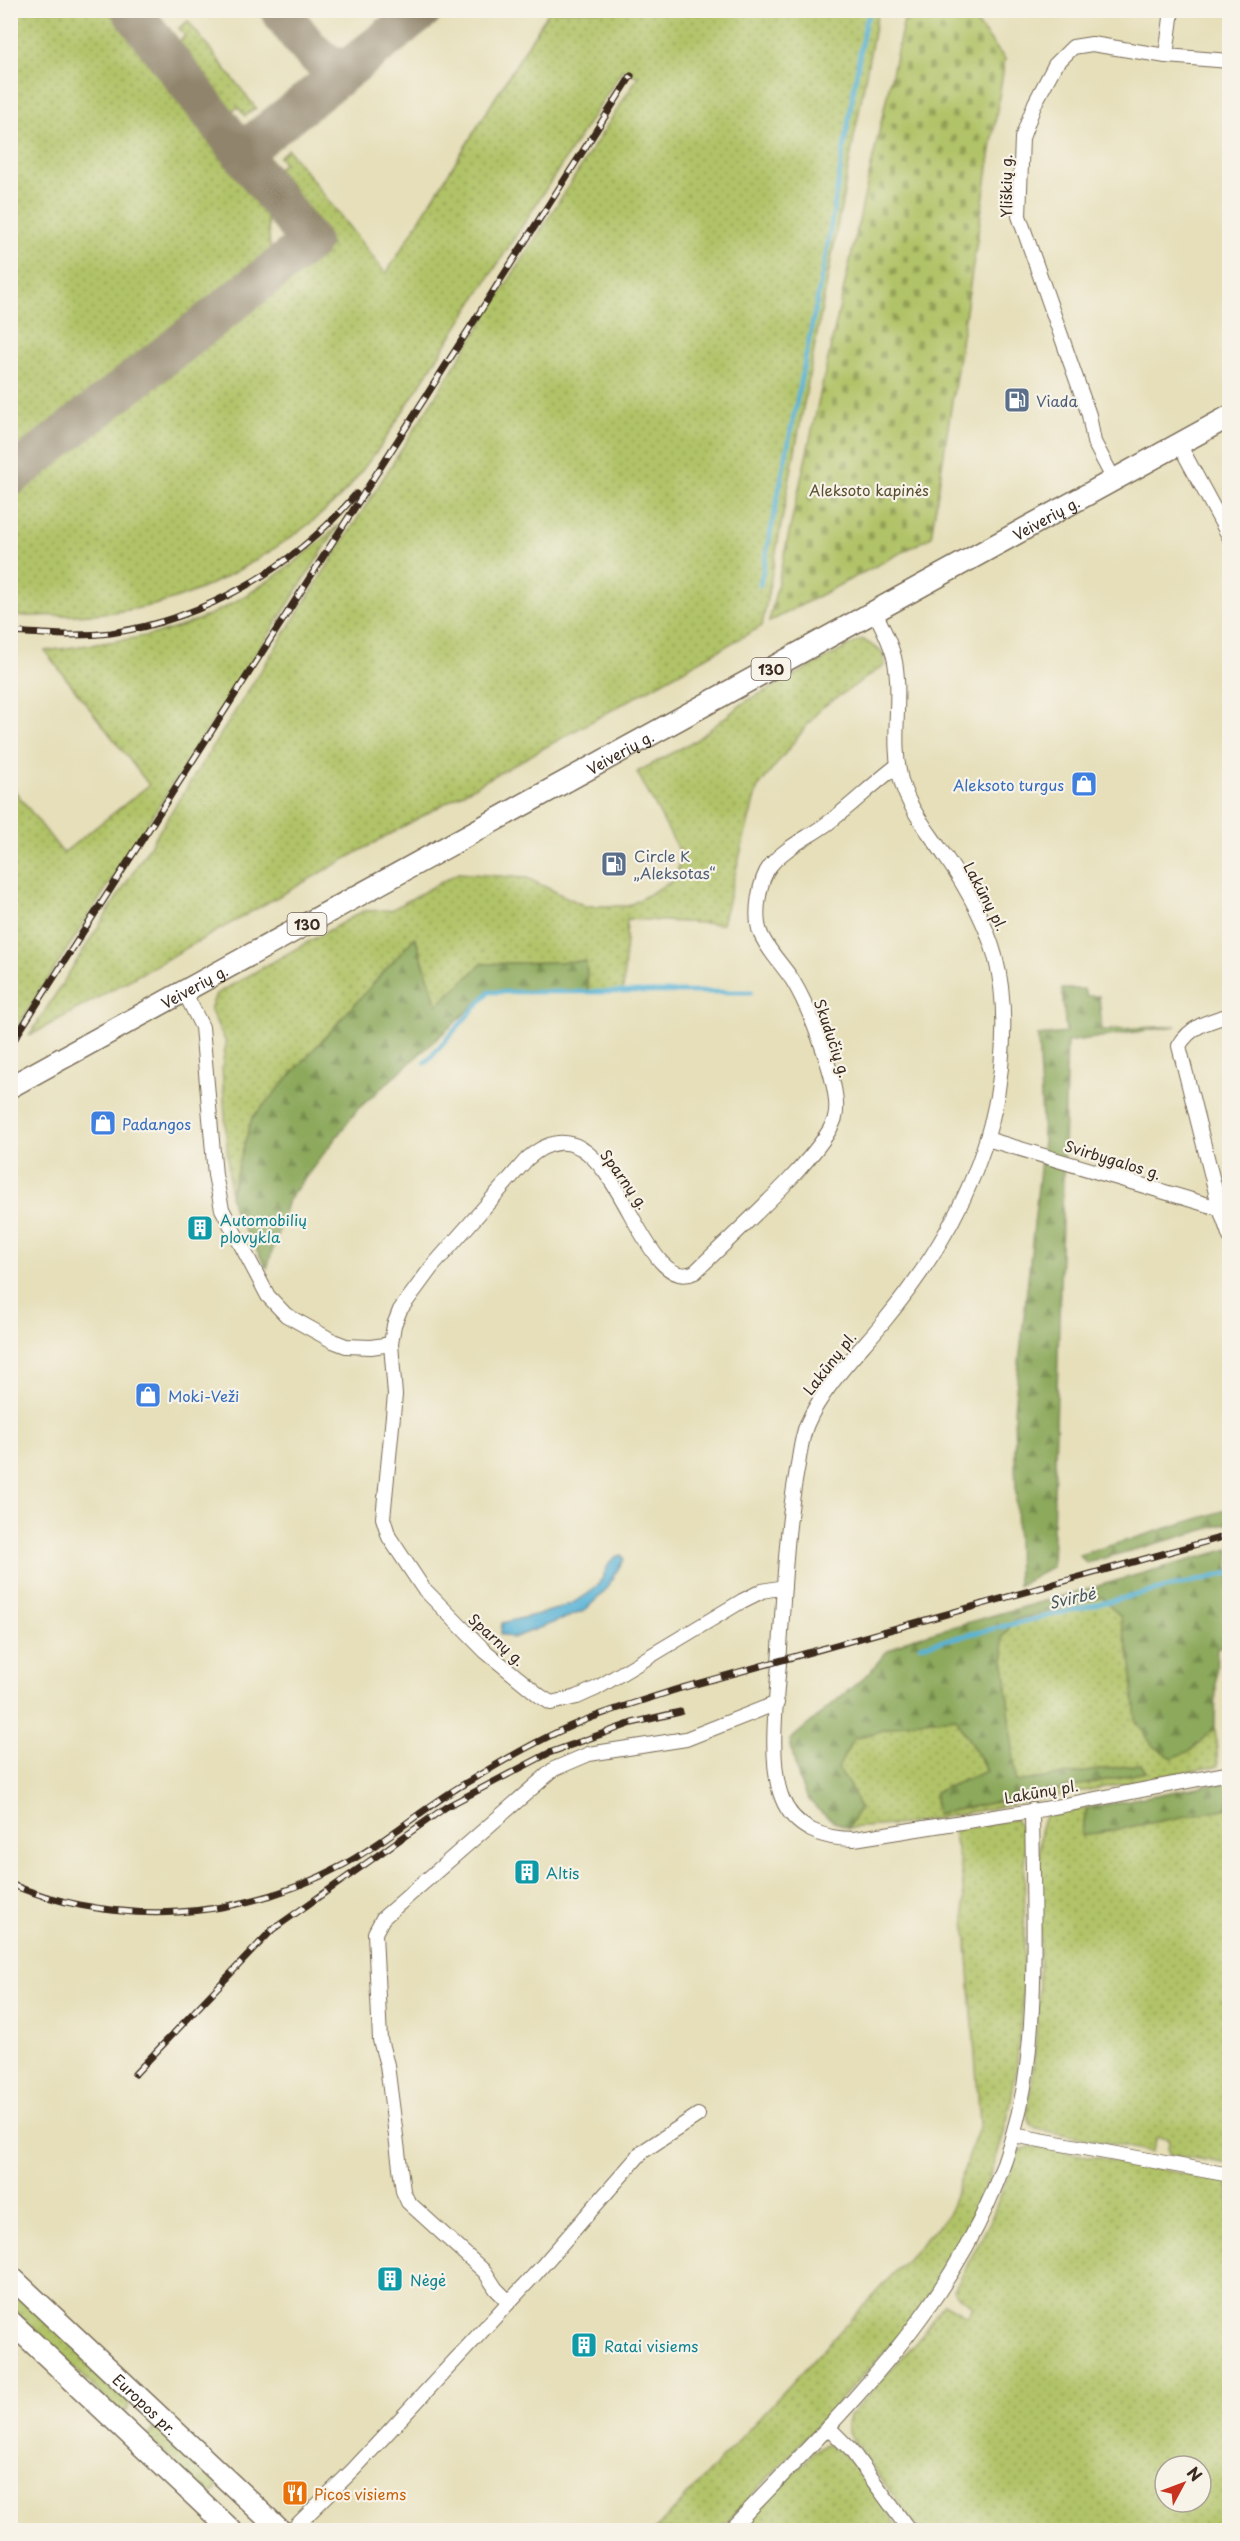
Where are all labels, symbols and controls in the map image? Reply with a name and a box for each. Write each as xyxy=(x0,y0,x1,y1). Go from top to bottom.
street label: Yliškių g. xyxy=(994,154,1017,218)
fuel station icon: Viada xyxy=(1002,385,1032,415)
place label: Viada xyxy=(1036,389,1078,412)
park label: Aleksoto kapinės xyxy=(809,478,929,501)
street label: Veiverių g. xyxy=(1008,490,1083,545)
road number: 130 xyxy=(752,658,790,680)
street label: Veiverių g. xyxy=(582,724,658,779)
shop icon: Aleksoto turgus xyxy=(1069,769,1099,799)
place label: Aleksoto turgus xyxy=(953,773,1064,796)
place label: Circle K „Aleksotas“ xyxy=(634,844,716,884)
fuel station icon: Circle K „Aleksotas“ xyxy=(599,849,629,879)
street label: Lakūnų pl. xyxy=(958,857,1014,935)
road number: 130 xyxy=(288,913,326,935)
street label: Veiverių g. xyxy=(156,958,232,1014)
street label: Skudučių g. xyxy=(809,996,857,1080)
shop icon: Padangos xyxy=(88,1108,118,1138)
place label: Padangos xyxy=(122,1112,191,1135)
street label: Svirbygalos g. xyxy=(1062,1133,1164,1185)
street label: Sparnų g. xyxy=(595,1144,655,1214)
place label: Automobilių plovykla xyxy=(220,1208,307,1248)
building icon: Automobilių plovykla xyxy=(185,1213,215,1243)
street label: Lakūnų pl. xyxy=(797,1326,861,1400)
shop icon: Moki-Veži xyxy=(133,1380,163,1410)
place label: Moki-Veži xyxy=(168,1384,239,1407)
water label: Svirbė xyxy=(1046,1580,1099,1614)
street label: Sparnų g. xyxy=(464,1607,530,1671)
street label: Lakūnų pl. xyxy=(1002,1773,1080,1809)
building icon: Altis xyxy=(512,1857,542,1887)
place label: Altis xyxy=(546,1861,579,1884)
building icon: Nėgė xyxy=(375,2264,405,2294)
place label: Nėgė xyxy=(410,2268,446,2291)
building icon: Ratai visiems xyxy=(569,2330,599,2360)
place label: Ratai visiems xyxy=(604,2334,698,2357)
street label: Europos pr. xyxy=(108,2367,183,2439)
north arrow xyxy=(1153,2454,1213,2514)
text: N xyxy=(1182,2461,1208,2486)
restaurant icon: Picos visiems xyxy=(280,2478,310,2508)
place label: Picos visiems xyxy=(314,2482,406,2505)

